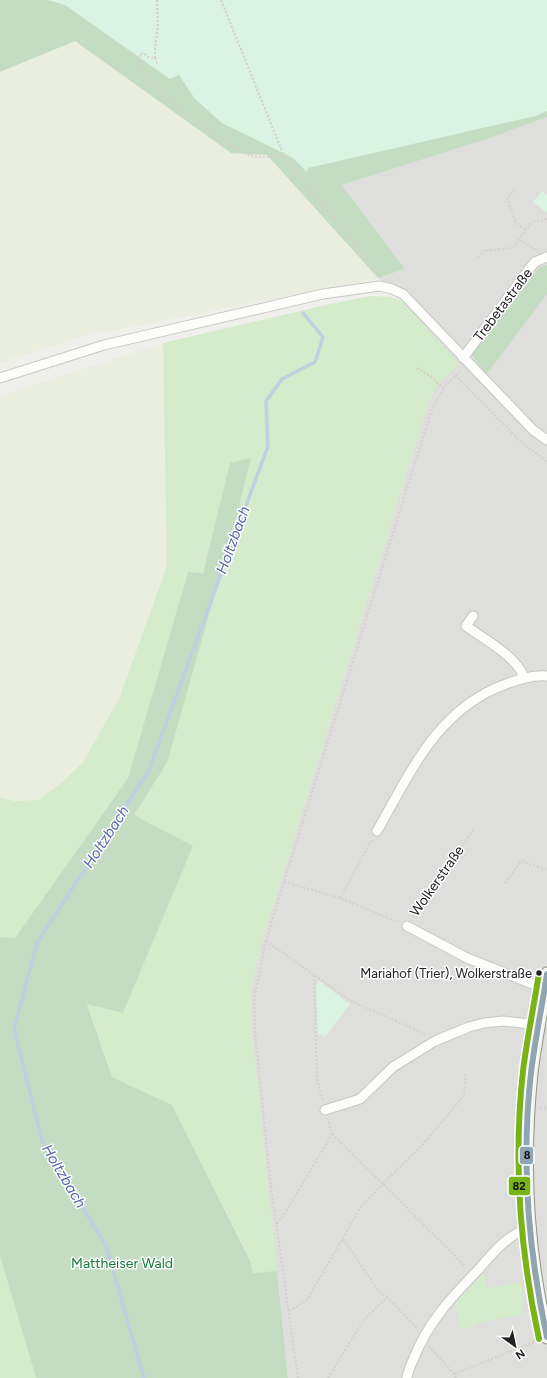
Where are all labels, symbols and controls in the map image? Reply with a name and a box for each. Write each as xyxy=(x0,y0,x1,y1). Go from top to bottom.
street label: Trebetastraße xyxy=(470,265,536,345)
water label: Holtzbach xyxy=(212,504,254,576)
water label: Holtzbach xyxy=(79,802,133,872)
street label: Wolkerstraße xyxy=(406,842,468,920)
place label: Mariahof (Trier), Wolkerstraße xyxy=(360,966,532,981)
marker: Mariahof (Trier), Wolkerstraße xyxy=(534,968,544,978)
water label: Holtzbach xyxy=(38,1141,90,1211)
line badge: 8 xyxy=(519,1146,534,1165)
text: 8 xyxy=(524,1149,531,1162)
line badge: 82 xyxy=(508,1176,531,1196)
text: 82 xyxy=(512,1180,526,1193)
park label: Mattheiser Wald xyxy=(71,1255,173,1272)
north arrow xyxy=(495,1326,535,1366)
text: N xyxy=(513,1346,527,1362)

